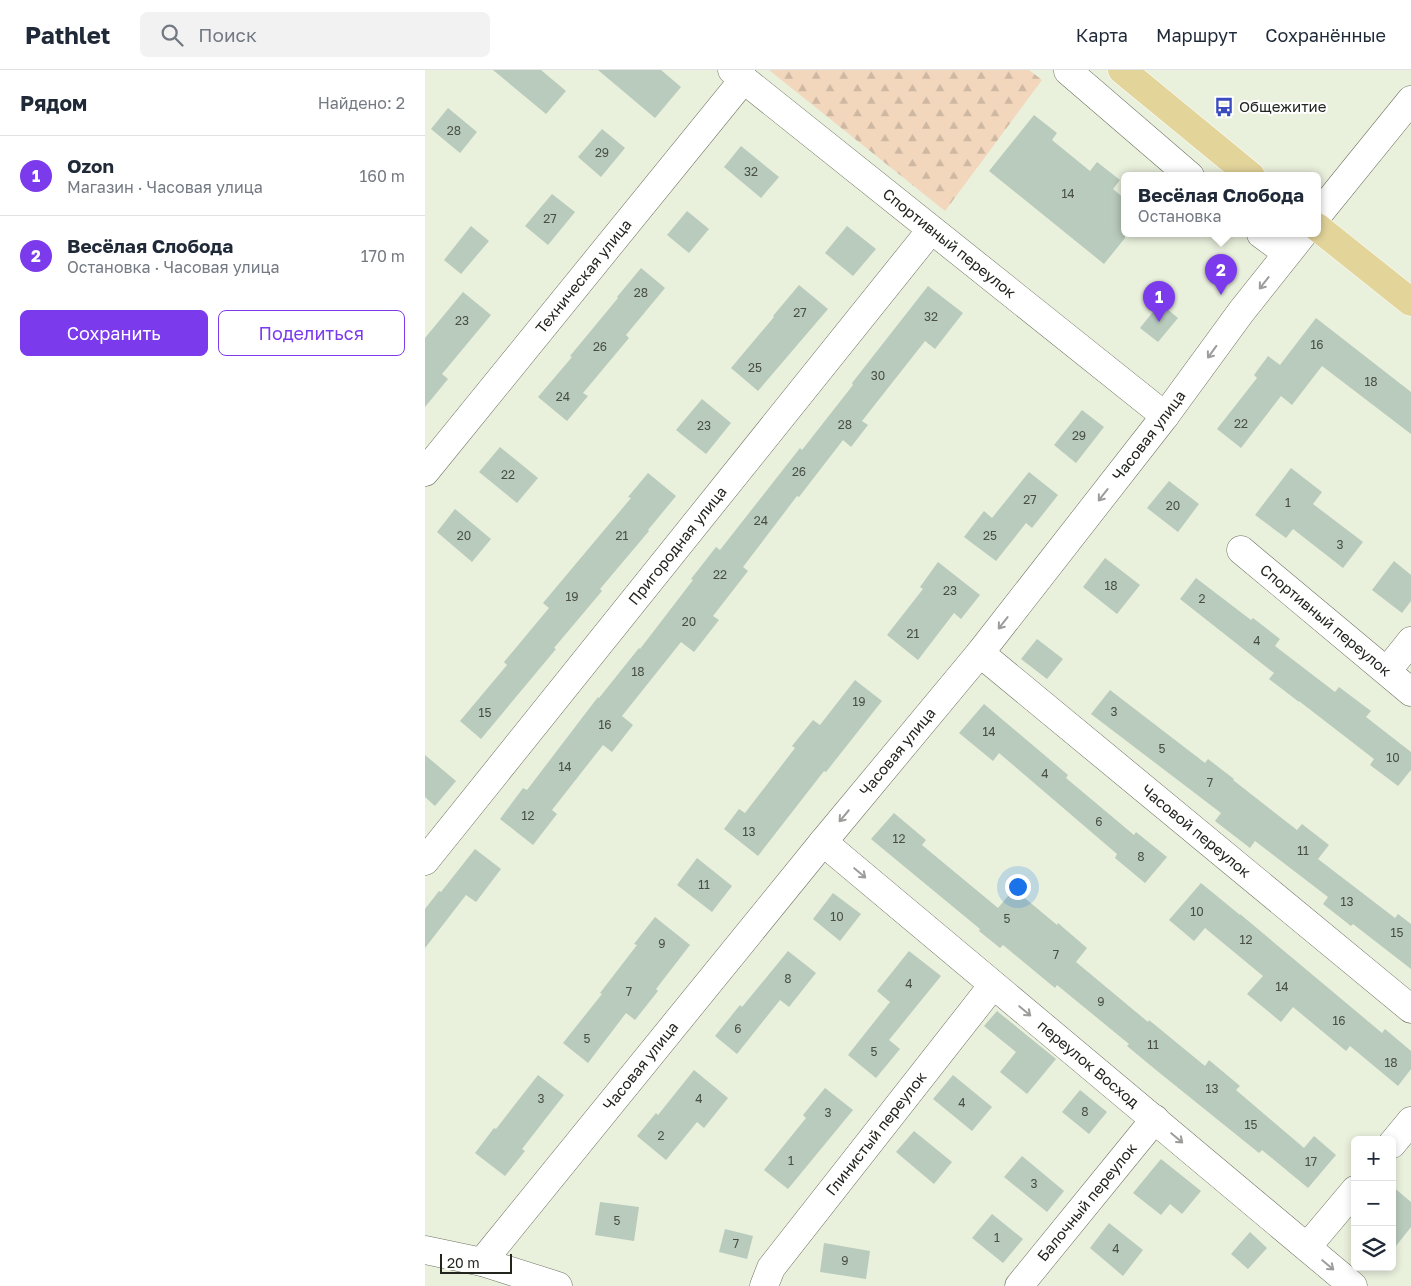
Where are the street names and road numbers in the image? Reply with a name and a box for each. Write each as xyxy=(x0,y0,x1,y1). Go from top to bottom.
street label: Спортивный переулок xyxy=(880,184,1020,302)
street label: Техническая улица xyxy=(531,215,635,336)
street label: Часовая улица xyxy=(1108,387,1189,484)
street label: Пригородная улица xyxy=(624,482,730,608)
street label: Спортивный переулок xyxy=(1257,560,1396,680)
street label: Часовая улица xyxy=(855,704,939,799)
street label: Часовой переулок xyxy=(1138,780,1255,881)
street label: переулок Восход xyxy=(1035,1016,1143,1111)
street label: Часовая улица xyxy=(599,1018,681,1114)
street label: Глинистый переулок xyxy=(821,1067,930,1199)
street label: Балочный переулок xyxy=(1033,1138,1140,1265)

